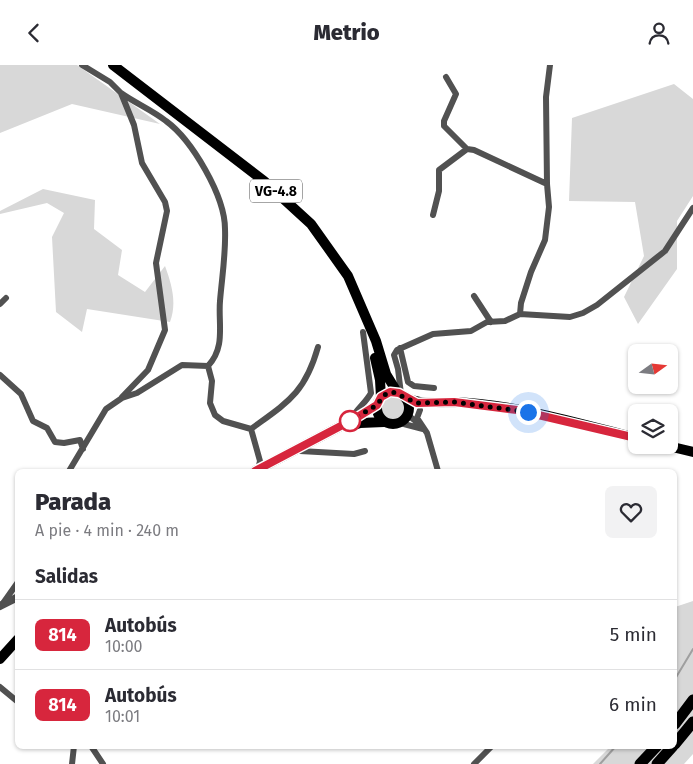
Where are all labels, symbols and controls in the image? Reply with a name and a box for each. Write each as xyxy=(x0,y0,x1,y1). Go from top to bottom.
icon: back xyxy=(20,19,48,47)
text: Metrio xyxy=(313,19,380,46)
icon: person xyxy=(645,19,673,47)
road number: VG-4.8 xyxy=(250,179,302,203)
north arrow xyxy=(628,344,678,394)
map controls xyxy=(628,344,678,454)
your location xyxy=(516,400,541,425)
button: layers xyxy=(628,404,678,454)
unlabelled marker xyxy=(339,410,361,432)
button: heart xyxy=(605,486,657,538)
text: Parada xyxy=(35,488,111,516)
text: A pie · 4 min · 240 m xyxy=(35,521,179,540)
text: Salidas xyxy=(35,565,98,588)
text: Autobús xyxy=(105,614,177,637)
text: 5 min xyxy=(610,623,657,646)
text: 814 xyxy=(48,624,77,646)
text: 10:00 xyxy=(105,637,143,656)
text: Autobús xyxy=(105,684,177,707)
text: 6 min xyxy=(609,693,657,716)
text: 814 xyxy=(48,694,77,716)
text: 10:01 xyxy=(105,707,140,726)

